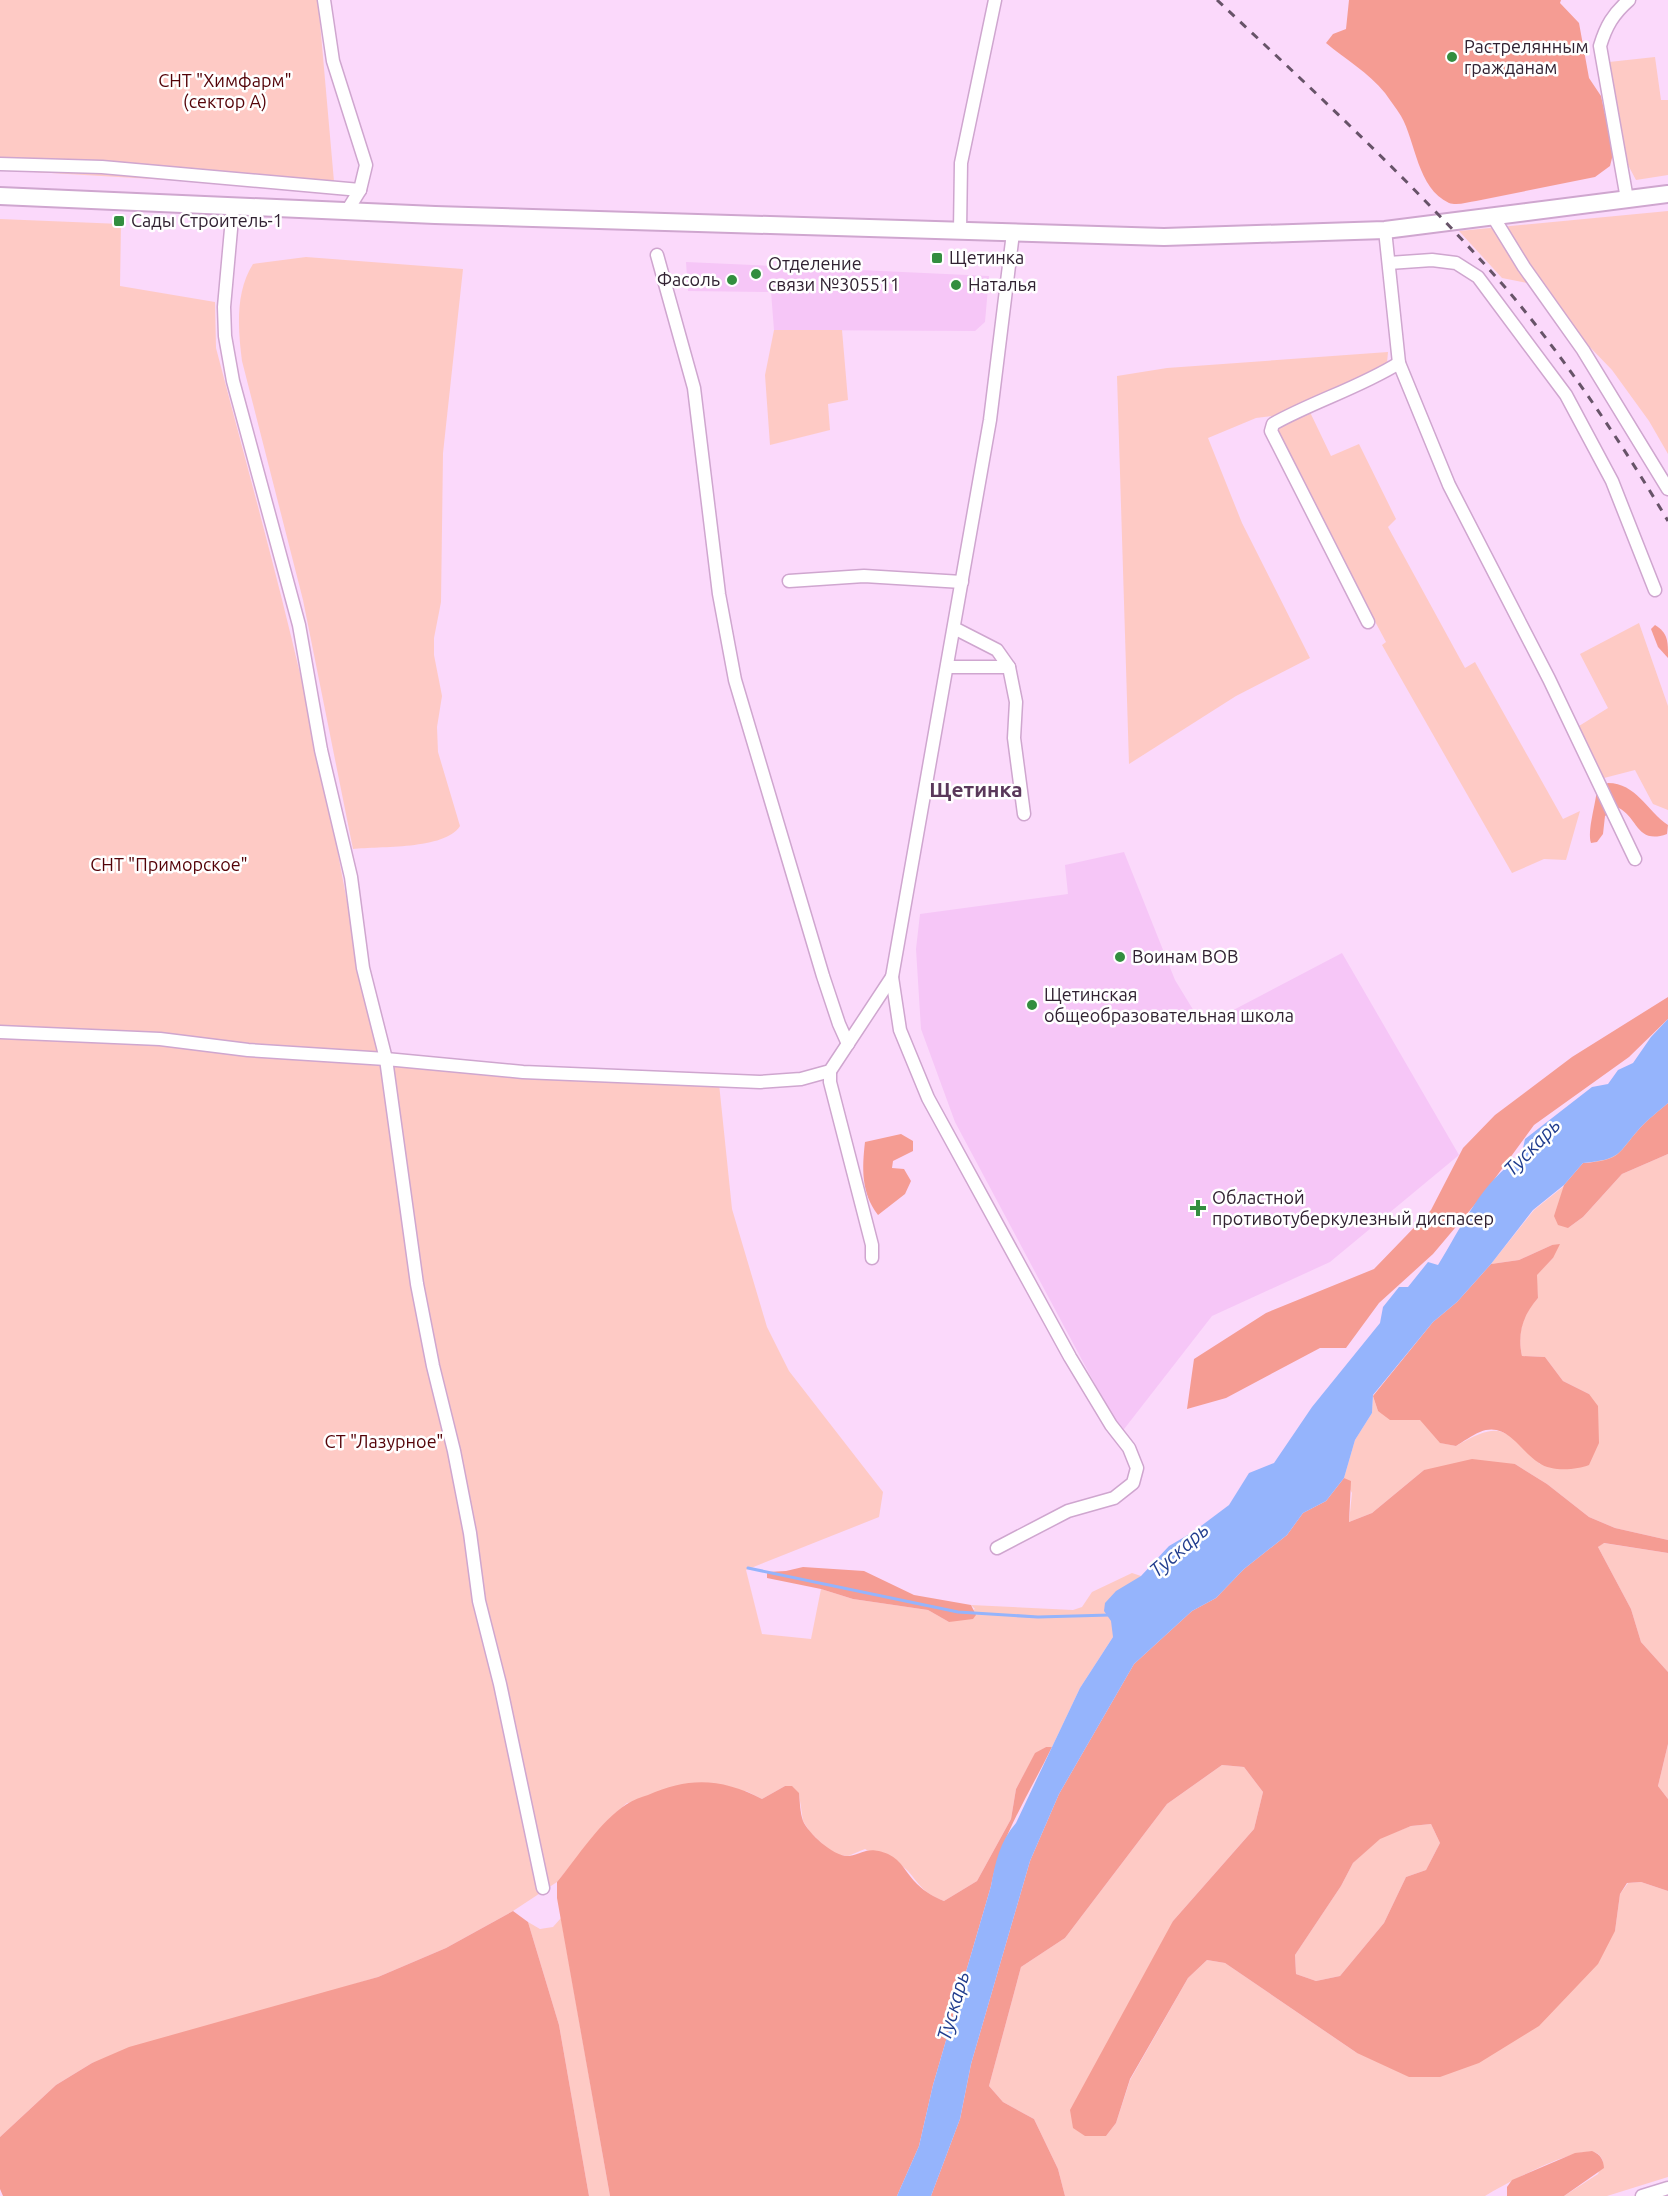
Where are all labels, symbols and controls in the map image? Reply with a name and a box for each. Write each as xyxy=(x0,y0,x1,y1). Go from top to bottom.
place label: Растрелянным гражданам xyxy=(1464,36,1589,77)
marker: Растрелянным гражданам xyxy=(1445,50,1459,64)
park label: СНТ "Химфарм" (сектор А) xyxy=(158,70,292,112)
place label: Сады Строитель-1 xyxy=(131,210,283,230)
marker: Сады Строитель-1 xyxy=(112,214,126,228)
place label: Щетинка xyxy=(949,247,1024,267)
marker: Щетинка xyxy=(930,251,944,265)
place label: Отделение связи №305511 xyxy=(768,253,900,294)
marker: Отделение связи №305511 xyxy=(749,267,763,281)
place label: Фасоль xyxy=(657,269,720,289)
marker: Фасоль xyxy=(725,273,739,287)
place label: Наталья xyxy=(968,274,1037,294)
marker: Наталья xyxy=(949,278,963,292)
district label: Щетинка xyxy=(929,777,1023,801)
park label: СНТ "Приморское" xyxy=(90,854,248,874)
place label: Воинам ВОВ xyxy=(1132,946,1238,966)
marker: Воинам ВОВ xyxy=(1113,950,1127,964)
place label: Щетинская общеобразовательная школа xyxy=(1044,984,1294,1025)
marker: Щетинская общеобразовательная школа xyxy=(1025,998,1039,1012)
water label: Тускарь xyxy=(1499,1113,1565,1180)
place label: Областной противотуберкулезный диспасер xyxy=(1212,1187,1494,1228)
marker: Областной противотуберкулезный диспасер xyxy=(1189,1199,1207,1217)
park label: СТ "Лазурное" xyxy=(325,1431,443,1451)
water label: Тускарь xyxy=(1144,1518,1213,1582)
water label: Тускарь xyxy=(932,1969,973,2043)

